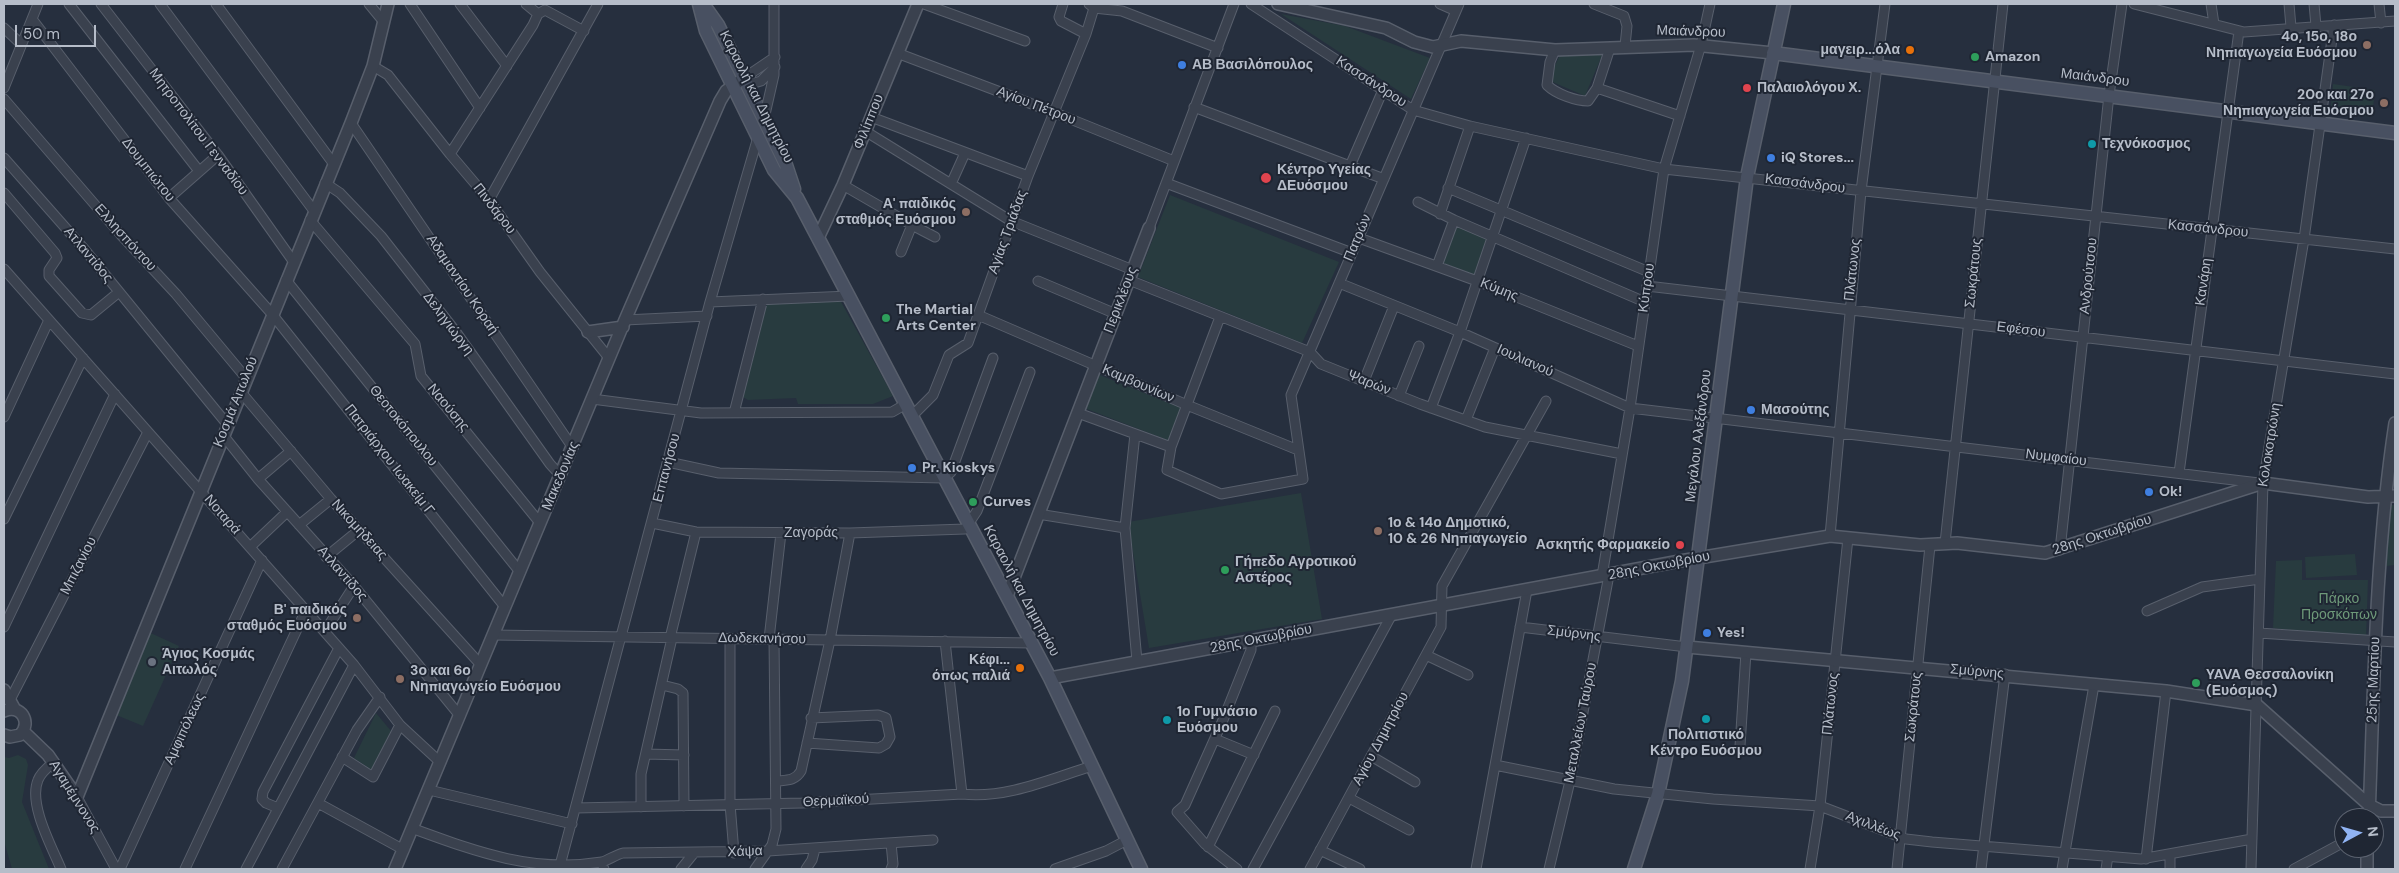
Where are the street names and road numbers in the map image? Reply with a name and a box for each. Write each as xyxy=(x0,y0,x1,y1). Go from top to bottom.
street label: Μαιάνδρου xyxy=(1656,22,1726,42)
street label: Καραολή και Δημητρίου xyxy=(715,28,797,166)
street label: Κασσάνδρου xyxy=(1333,53,1409,111)
street label: Μητροπολίτου Γενναδίου xyxy=(145,65,251,199)
street label: Μαιάνδρου xyxy=(2060,65,2130,91)
street label: Αγίου Πέτρου xyxy=(994,83,1078,129)
street label: Φιλίππου xyxy=(850,92,888,152)
street label: Δουμπιώτου xyxy=(118,135,178,205)
street label: Κασσάνδρου xyxy=(1764,171,1846,197)
street label: Πινδάρου xyxy=(469,180,519,238)
street label: Αγίας Τριάδας xyxy=(985,188,1031,276)
street label: Ελλησπόντου xyxy=(91,201,159,275)
street label: Πατρών xyxy=(1341,212,1375,264)
street label: Κασσάνδρου xyxy=(2167,216,2249,242)
street label: Ατλαντίδος xyxy=(60,224,116,286)
street label: Αδαμαντίου Κοραή xyxy=(422,232,502,338)
street label: Σωκράτους xyxy=(1962,237,1986,309)
street label: Ανδρούτσου xyxy=(2077,237,2101,315)
street label: Πλάτωνος xyxy=(1841,238,1865,302)
street label: Κανάρη xyxy=(2192,257,2216,307)
street label: Κύπρου xyxy=(1635,262,1659,314)
street label: Περικλέους xyxy=(1101,264,1141,336)
street label: Κύμης xyxy=(1477,275,1521,305)
street label: Δεληγιώργη xyxy=(419,289,477,359)
street label: Εφέσου xyxy=(1996,319,2046,341)
street label: Ιουλιανού xyxy=(1494,341,1556,381)
street label: Κοσμά Αιτωλού xyxy=(210,354,262,450)
street label: Καμβουνίων xyxy=(1099,361,1177,407)
street label: Ψαρών xyxy=(1345,367,1393,399)
street label: Μεγάλου Αλεξάνδρου xyxy=(1683,369,1715,503)
street label: Ναούσης xyxy=(423,381,473,435)
street label: Θεοτοκόπουλου xyxy=(365,382,441,470)
street label: Πατριάρχου Ιωακείμ Γ xyxy=(341,401,437,519)
street label: Κολοκοτρώνη xyxy=(2255,402,2285,488)
street label: Επτανήσου xyxy=(650,432,684,504)
street label: Μακεδονίας xyxy=(539,439,583,513)
street label: Νυμφαίου xyxy=(2024,446,2088,470)
street label: Νοταρά xyxy=(200,492,244,538)
street label: Νικομήδειας xyxy=(327,496,391,564)
street label: 28ης Οκτωβρίου xyxy=(2050,511,2154,559)
street label: Καραολή και Δημητρίου xyxy=(979,523,1063,659)
street label: Ζαγοράς xyxy=(784,525,838,541)
street label: Μπιζανίου xyxy=(57,534,101,598)
street label: Ατλαντίδος xyxy=(313,543,371,605)
street label: 28ης Οκτωβρίου xyxy=(1607,548,1711,584)
street label: 28ης Οκτωβρίου xyxy=(1209,621,1313,657)
street label: Σμύρνης xyxy=(1546,622,1602,646)
street label: Δωδεκανήσου xyxy=(718,630,806,648)
street label: 25ης Μαρτίου xyxy=(2364,637,2384,723)
street label: Μεταλλείων Ταύρου xyxy=(1561,661,1601,785)
street label: Σμύρνης xyxy=(1949,661,2005,683)
street label: Σωκράτους xyxy=(1902,671,1926,743)
street label: Πλάτωνος xyxy=(1819,672,1843,736)
street label: Αγίου Δημητρίου xyxy=(1349,689,1413,789)
street label: Αμφιπόλεως xyxy=(161,691,209,767)
street label: Αγαμέμνονος xyxy=(45,757,103,837)
street label: Θερμαϊκού xyxy=(802,791,870,811)
street label: Αχιλλέως xyxy=(1843,808,1903,844)
street label: Χάψα xyxy=(727,843,763,861)

